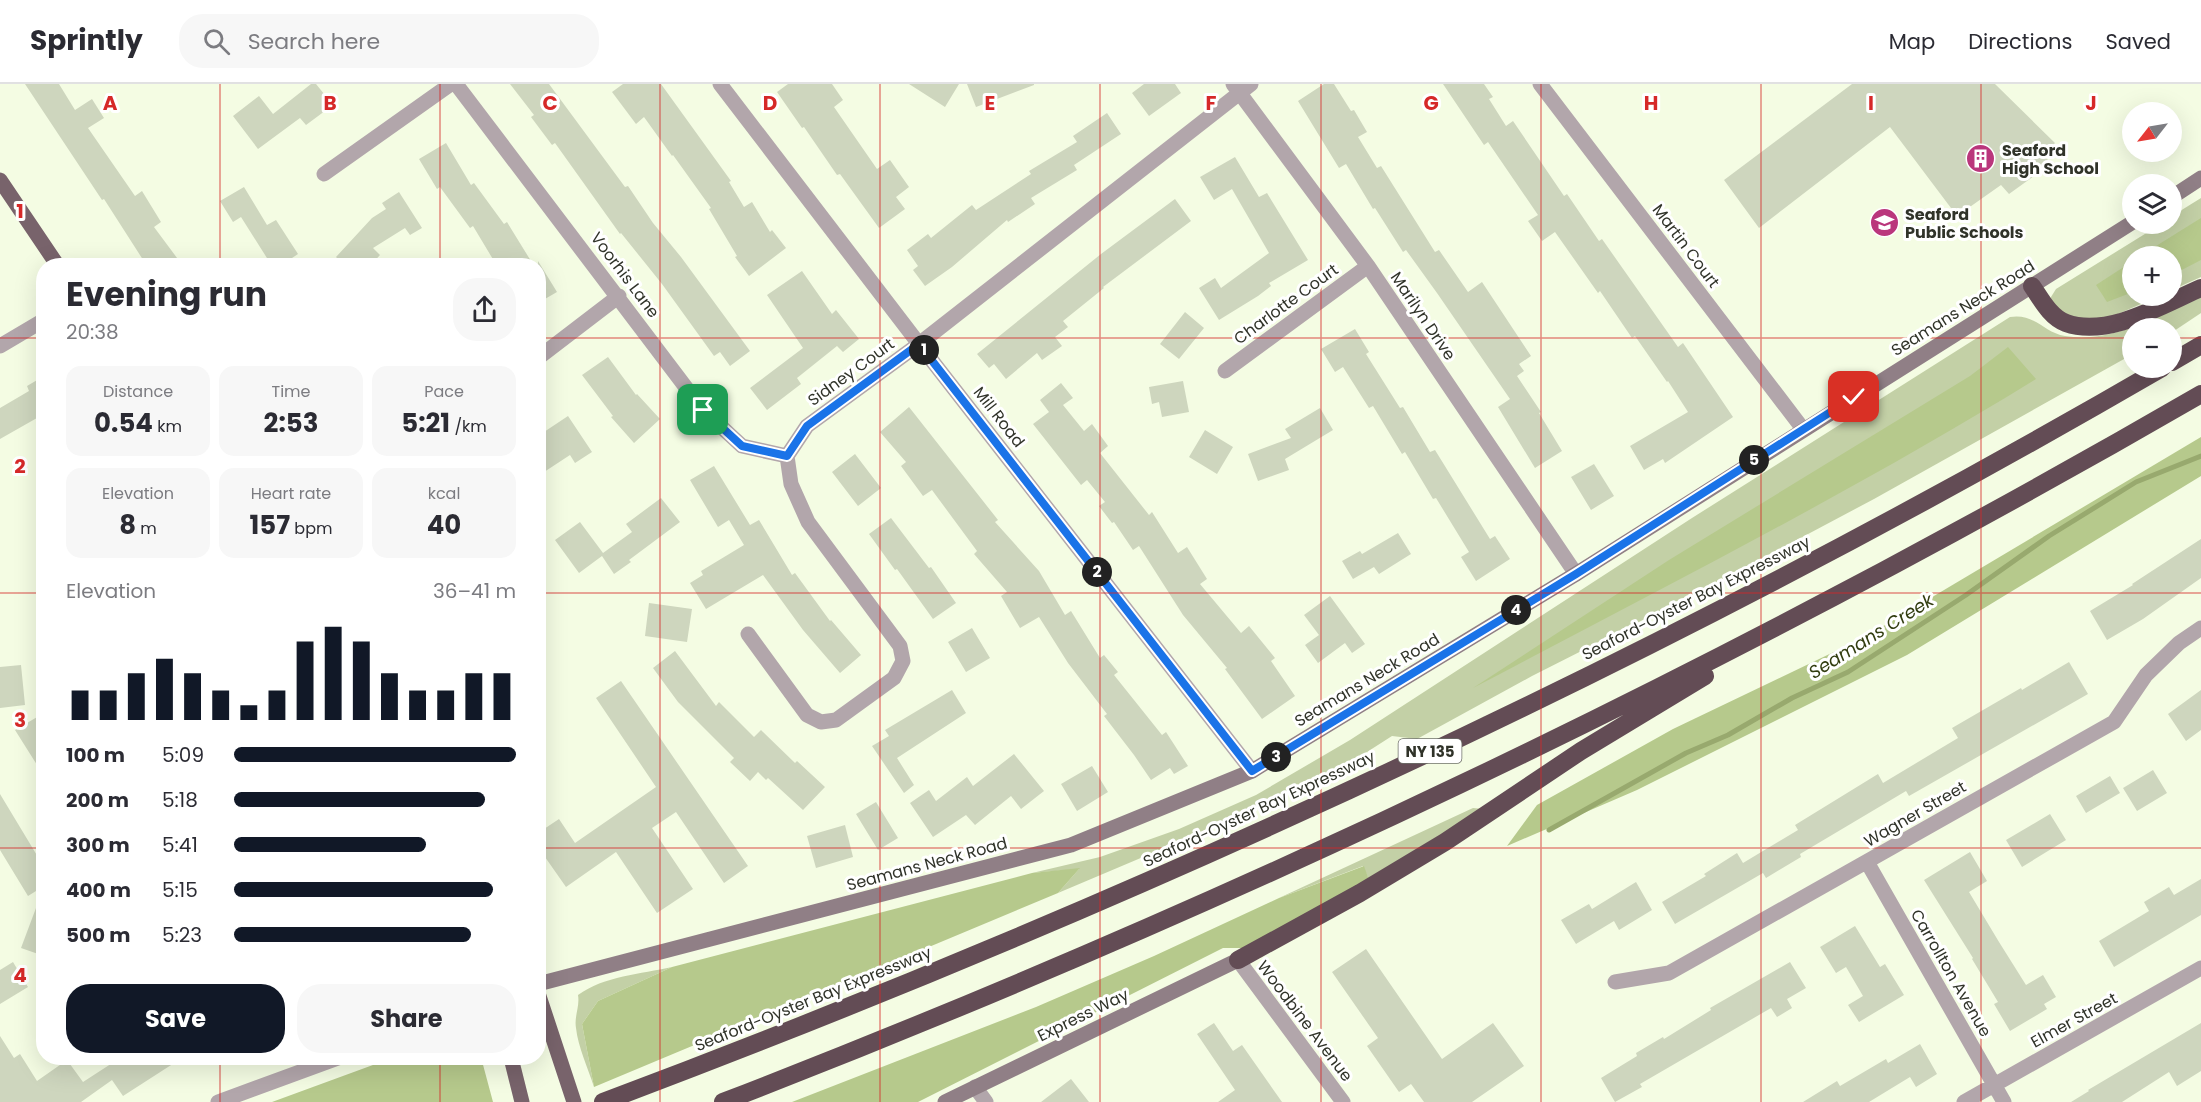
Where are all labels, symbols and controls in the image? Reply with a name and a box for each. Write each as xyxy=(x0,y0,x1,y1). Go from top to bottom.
search box xyxy=(179,14,599,68)
text: Sprintly xyxy=(30,21,143,60)
icon: search xyxy=(200,25,233,58)
text: Search here xyxy=(248,26,380,57)
text: Map xyxy=(1889,27,1935,56)
text: Directions xyxy=(1968,27,2072,56)
text: Saved xyxy=(2105,27,2171,56)
text: A xyxy=(103,89,118,117)
text: B xyxy=(323,89,337,117)
text: C xyxy=(542,89,558,117)
text: D xyxy=(763,89,777,117)
text: E xyxy=(985,89,995,117)
text: F xyxy=(1206,89,1217,117)
text: G xyxy=(1423,89,1439,117)
text: H xyxy=(1644,89,1658,117)
text: I xyxy=(1868,89,1874,117)
text: J xyxy=(2085,89,2097,117)
north arrow xyxy=(2122,102,2182,162)
map controls xyxy=(2122,102,2182,378)
place label: Seaford High School xyxy=(2002,139,2099,180)
building icon: Seaford High School xyxy=(1965,143,1997,175)
button: layers xyxy=(2122,174,2182,234)
text: 1 xyxy=(16,197,24,225)
street label: Martin Court xyxy=(1647,199,1725,293)
place label: Seaford Public Schools xyxy=(1905,203,2024,244)
school or university icon: Seaford Public Schools xyxy=(1868,207,1900,239)
street label: Voorhis Lane xyxy=(585,227,665,323)
button: + xyxy=(2122,246,2182,306)
street label: Seamans Neck Road xyxy=(1887,254,2039,362)
street label: Charlotte Court xyxy=(1229,258,1343,350)
street label: Marilyn Drive xyxy=(1385,267,1461,365)
text: Evening run xyxy=(66,271,267,318)
button: share xyxy=(453,278,516,341)
text: 20:38 xyxy=(66,318,119,346)
button: − xyxy=(2122,318,2182,378)
street label: Sidney Court xyxy=(803,333,899,411)
pin: 1 xyxy=(909,335,939,365)
text: 1 xyxy=(921,338,927,361)
pin xyxy=(1828,371,1879,422)
text: Distance xyxy=(103,380,173,403)
text: Time xyxy=(272,380,311,403)
text: Pace xyxy=(424,380,464,403)
icon: check xyxy=(1837,380,1870,413)
street label: Mill Road xyxy=(968,382,1030,452)
pin xyxy=(677,384,728,435)
icon: arrive xyxy=(686,393,719,426)
text: 0.54 xyxy=(94,405,153,441)
text: 2:53 xyxy=(264,405,318,441)
text: 5:21 xyxy=(401,405,450,441)
text: km xyxy=(153,415,182,438)
text: /km xyxy=(450,415,487,438)
pin: 5 xyxy=(1739,445,1769,475)
text: 5 xyxy=(1749,448,1759,471)
text: 2 xyxy=(14,452,26,480)
text: Elevation xyxy=(102,482,174,505)
text: Heart rate xyxy=(251,482,331,505)
text: kcal xyxy=(428,482,460,505)
text: 8 xyxy=(119,507,136,543)
text: 157 xyxy=(250,507,290,543)
text: 40 xyxy=(427,507,461,543)
text: m xyxy=(136,517,157,540)
text: bpm xyxy=(290,517,332,540)
street label: Seaford-Oyster Bay Expressway xyxy=(1578,530,1814,666)
pin: 2 xyxy=(1082,557,1112,587)
text: 2 xyxy=(1092,560,1102,583)
text: Elevation xyxy=(66,577,156,605)
text: 36–41 m xyxy=(433,577,516,605)
water label: Seamans Creek xyxy=(1804,587,1939,684)
pin: 4 xyxy=(1501,595,1531,625)
text: 4 xyxy=(1511,598,1521,621)
street label: Seamans Neck Road xyxy=(1290,628,1444,732)
text: 3 xyxy=(14,706,26,734)
road number: NY 135 xyxy=(1398,739,1462,763)
text: 100 m xyxy=(66,741,125,769)
text: 5:09 xyxy=(162,741,204,769)
pin: 3 xyxy=(1261,742,1291,772)
street label: Seaford-Oyster Bay Expressway xyxy=(1139,745,1379,873)
text: 3 xyxy=(1271,745,1281,768)
street label: Wagner Street xyxy=(1860,775,1970,853)
text: 200 m xyxy=(66,786,129,814)
text: 5:18 xyxy=(162,786,198,814)
text: 300 m xyxy=(66,831,130,859)
text: 5:41 xyxy=(162,831,198,859)
street label: Seamans Neck Road xyxy=(844,832,1010,896)
text: 400 m xyxy=(66,876,131,904)
text: 5:15 xyxy=(162,876,198,904)
street label: Carrollton Avenue xyxy=(1905,905,1997,1041)
text: 500 m xyxy=(66,921,131,949)
text: 5:23 xyxy=(162,921,202,949)
street label: Seaford-Oyster Bay Expressway xyxy=(691,941,935,1057)
street label: Woodbine Avenue xyxy=(1252,956,1358,1086)
text: 4 xyxy=(13,961,27,989)
street label: Express Way xyxy=(1033,983,1133,1047)
button: Save xyxy=(66,984,285,1053)
button: Share xyxy=(297,984,516,1053)
street label: Elmer Street xyxy=(2027,987,2122,1053)

